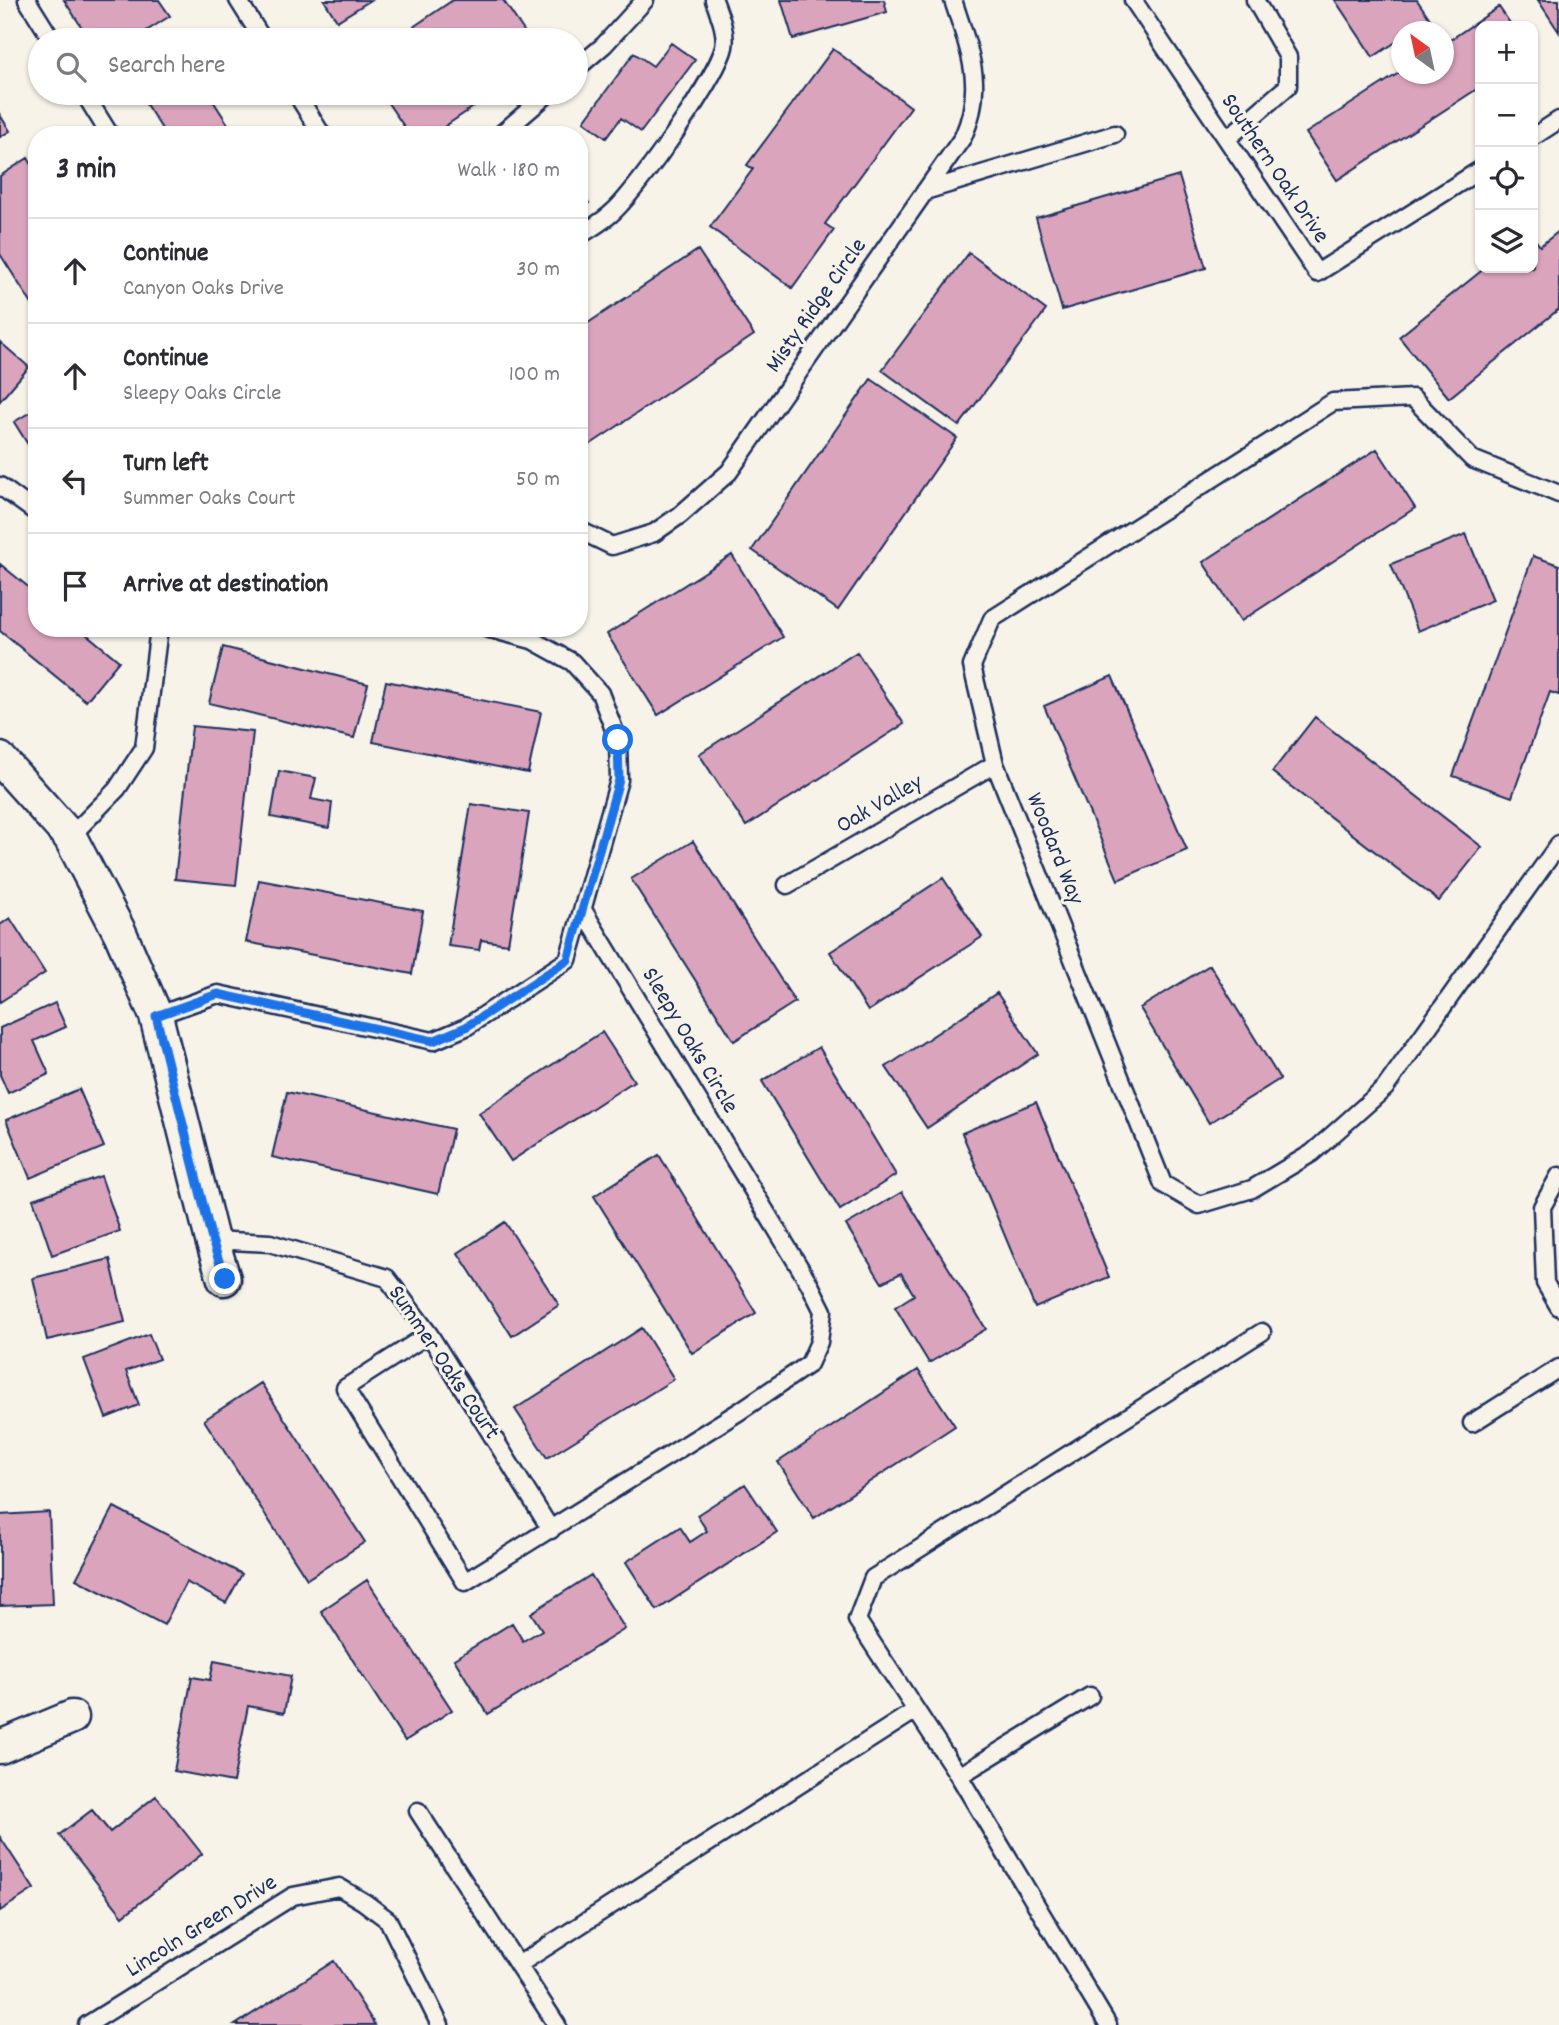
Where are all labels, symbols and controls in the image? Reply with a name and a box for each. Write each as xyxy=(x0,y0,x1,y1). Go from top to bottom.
north arrow xyxy=(1391,21,1454,84)
map controls xyxy=(1475,21,1538,273)
button: + xyxy=(1475,21,1538,84)
search box xyxy=(28,28,588,105)
icon: search xyxy=(52,48,90,86)
text: Search here xyxy=(108,48,226,85)
button: − xyxy=(1475,84,1538,147)
street label: Southern Oak Drive xyxy=(1211,87,1337,251)
button: locate xyxy=(1475,147,1538,210)
text: 3 min xyxy=(56,150,116,193)
text: Walk · 180 m xyxy=(457,155,560,188)
button: layers xyxy=(1475,210,1538,273)
street label: Misty Ridge Circle xyxy=(758,232,876,380)
text: Continue xyxy=(123,236,208,273)
icon: ahead xyxy=(56,252,94,290)
text: 30 m xyxy=(516,254,560,287)
text: Canyon Oaks Drive xyxy=(123,273,284,306)
text: Continue xyxy=(123,341,208,378)
icon: ahead xyxy=(56,357,94,395)
text: 100 m xyxy=(509,359,560,392)
text: Sleepy Oaks Circle xyxy=(123,378,281,411)
text: Turn left xyxy=(123,446,209,483)
icon: left xyxy=(56,462,94,500)
text: 50 m xyxy=(516,464,560,497)
text: Summer Oaks Court xyxy=(123,483,295,516)
icon: arrive xyxy=(56,567,94,605)
text: Arrive at destination xyxy=(123,567,328,604)
route start xyxy=(602,724,633,755)
street label: Oak Valley xyxy=(830,766,931,843)
street label: Woodard Way xyxy=(1016,788,1092,911)
street label: Sleepy Oaks Circle xyxy=(632,961,746,1121)
route end xyxy=(209,1263,240,1294)
street label: Summer Oaks Court xyxy=(379,1279,507,1447)
street label: Lincoln Green Drive xyxy=(120,1867,284,1987)

